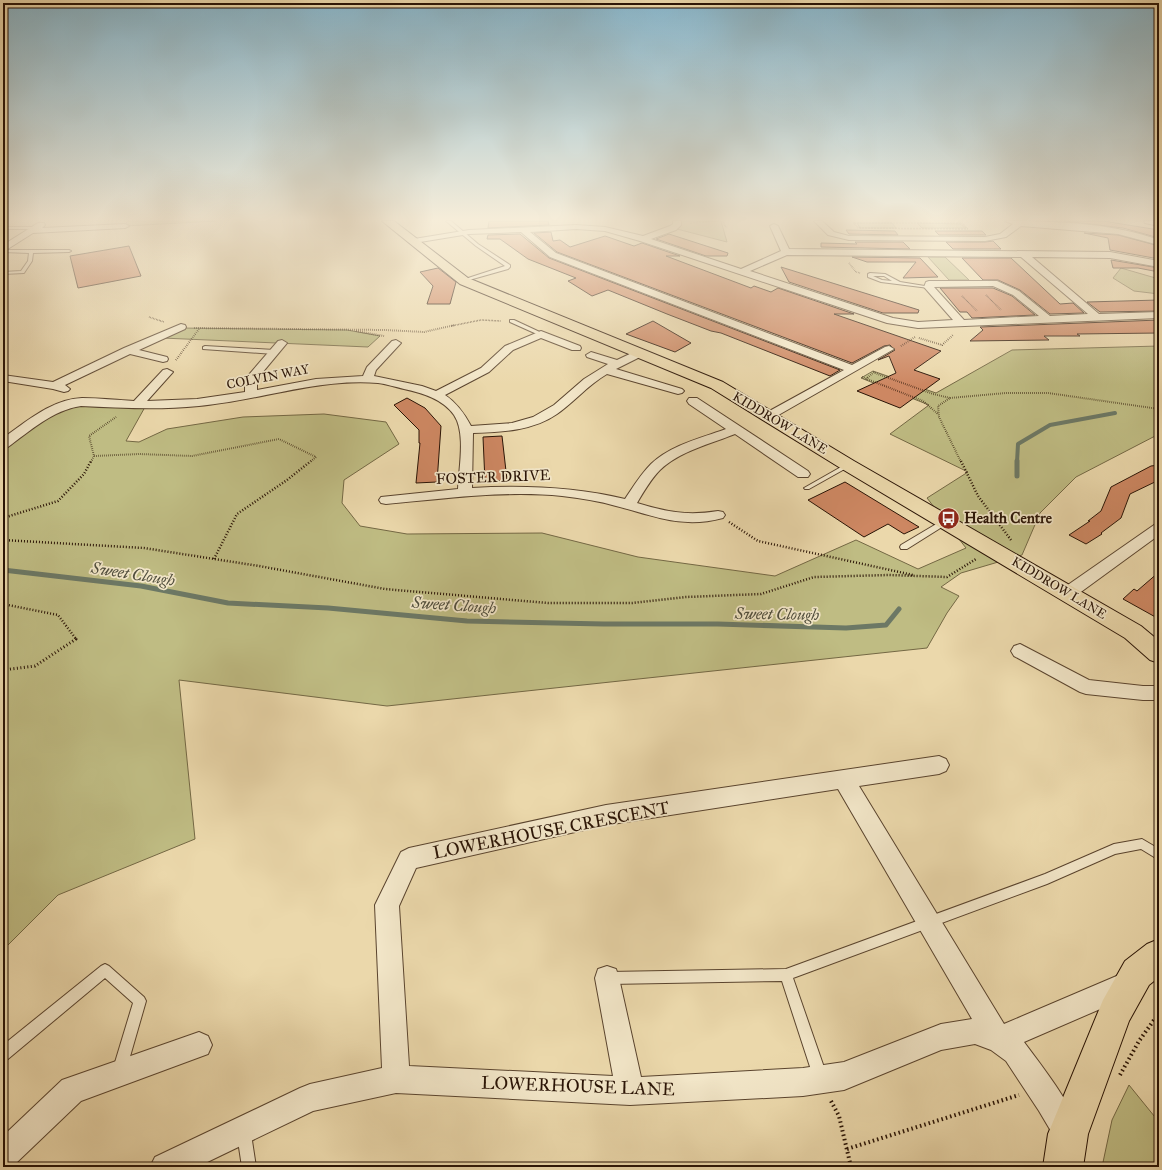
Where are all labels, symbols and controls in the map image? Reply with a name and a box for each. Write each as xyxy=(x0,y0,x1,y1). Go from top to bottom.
street label: COLVIN WAY xyxy=(225,361,311,393)
street label: KIDDROW LANE xyxy=(730,388,830,458)
street label: FOSTER DRIVE xyxy=(435,466,551,488)
bus stop icon: Health Centre xyxy=(935,505,961,531)
place label: Health Centre xyxy=(964,509,1053,527)
street label: KIDDROW LANE xyxy=(1009,553,1109,623)
water label: Sweet Clough xyxy=(89,558,176,590)
water label: Sweet Clough xyxy=(410,593,497,617)
water label: Sweet Clough xyxy=(734,604,820,624)
street label: LOWERHOUSE CRESCENT xyxy=(431,796,671,864)
street label: LOWERHOUSE LANE xyxy=(481,1072,675,1100)

